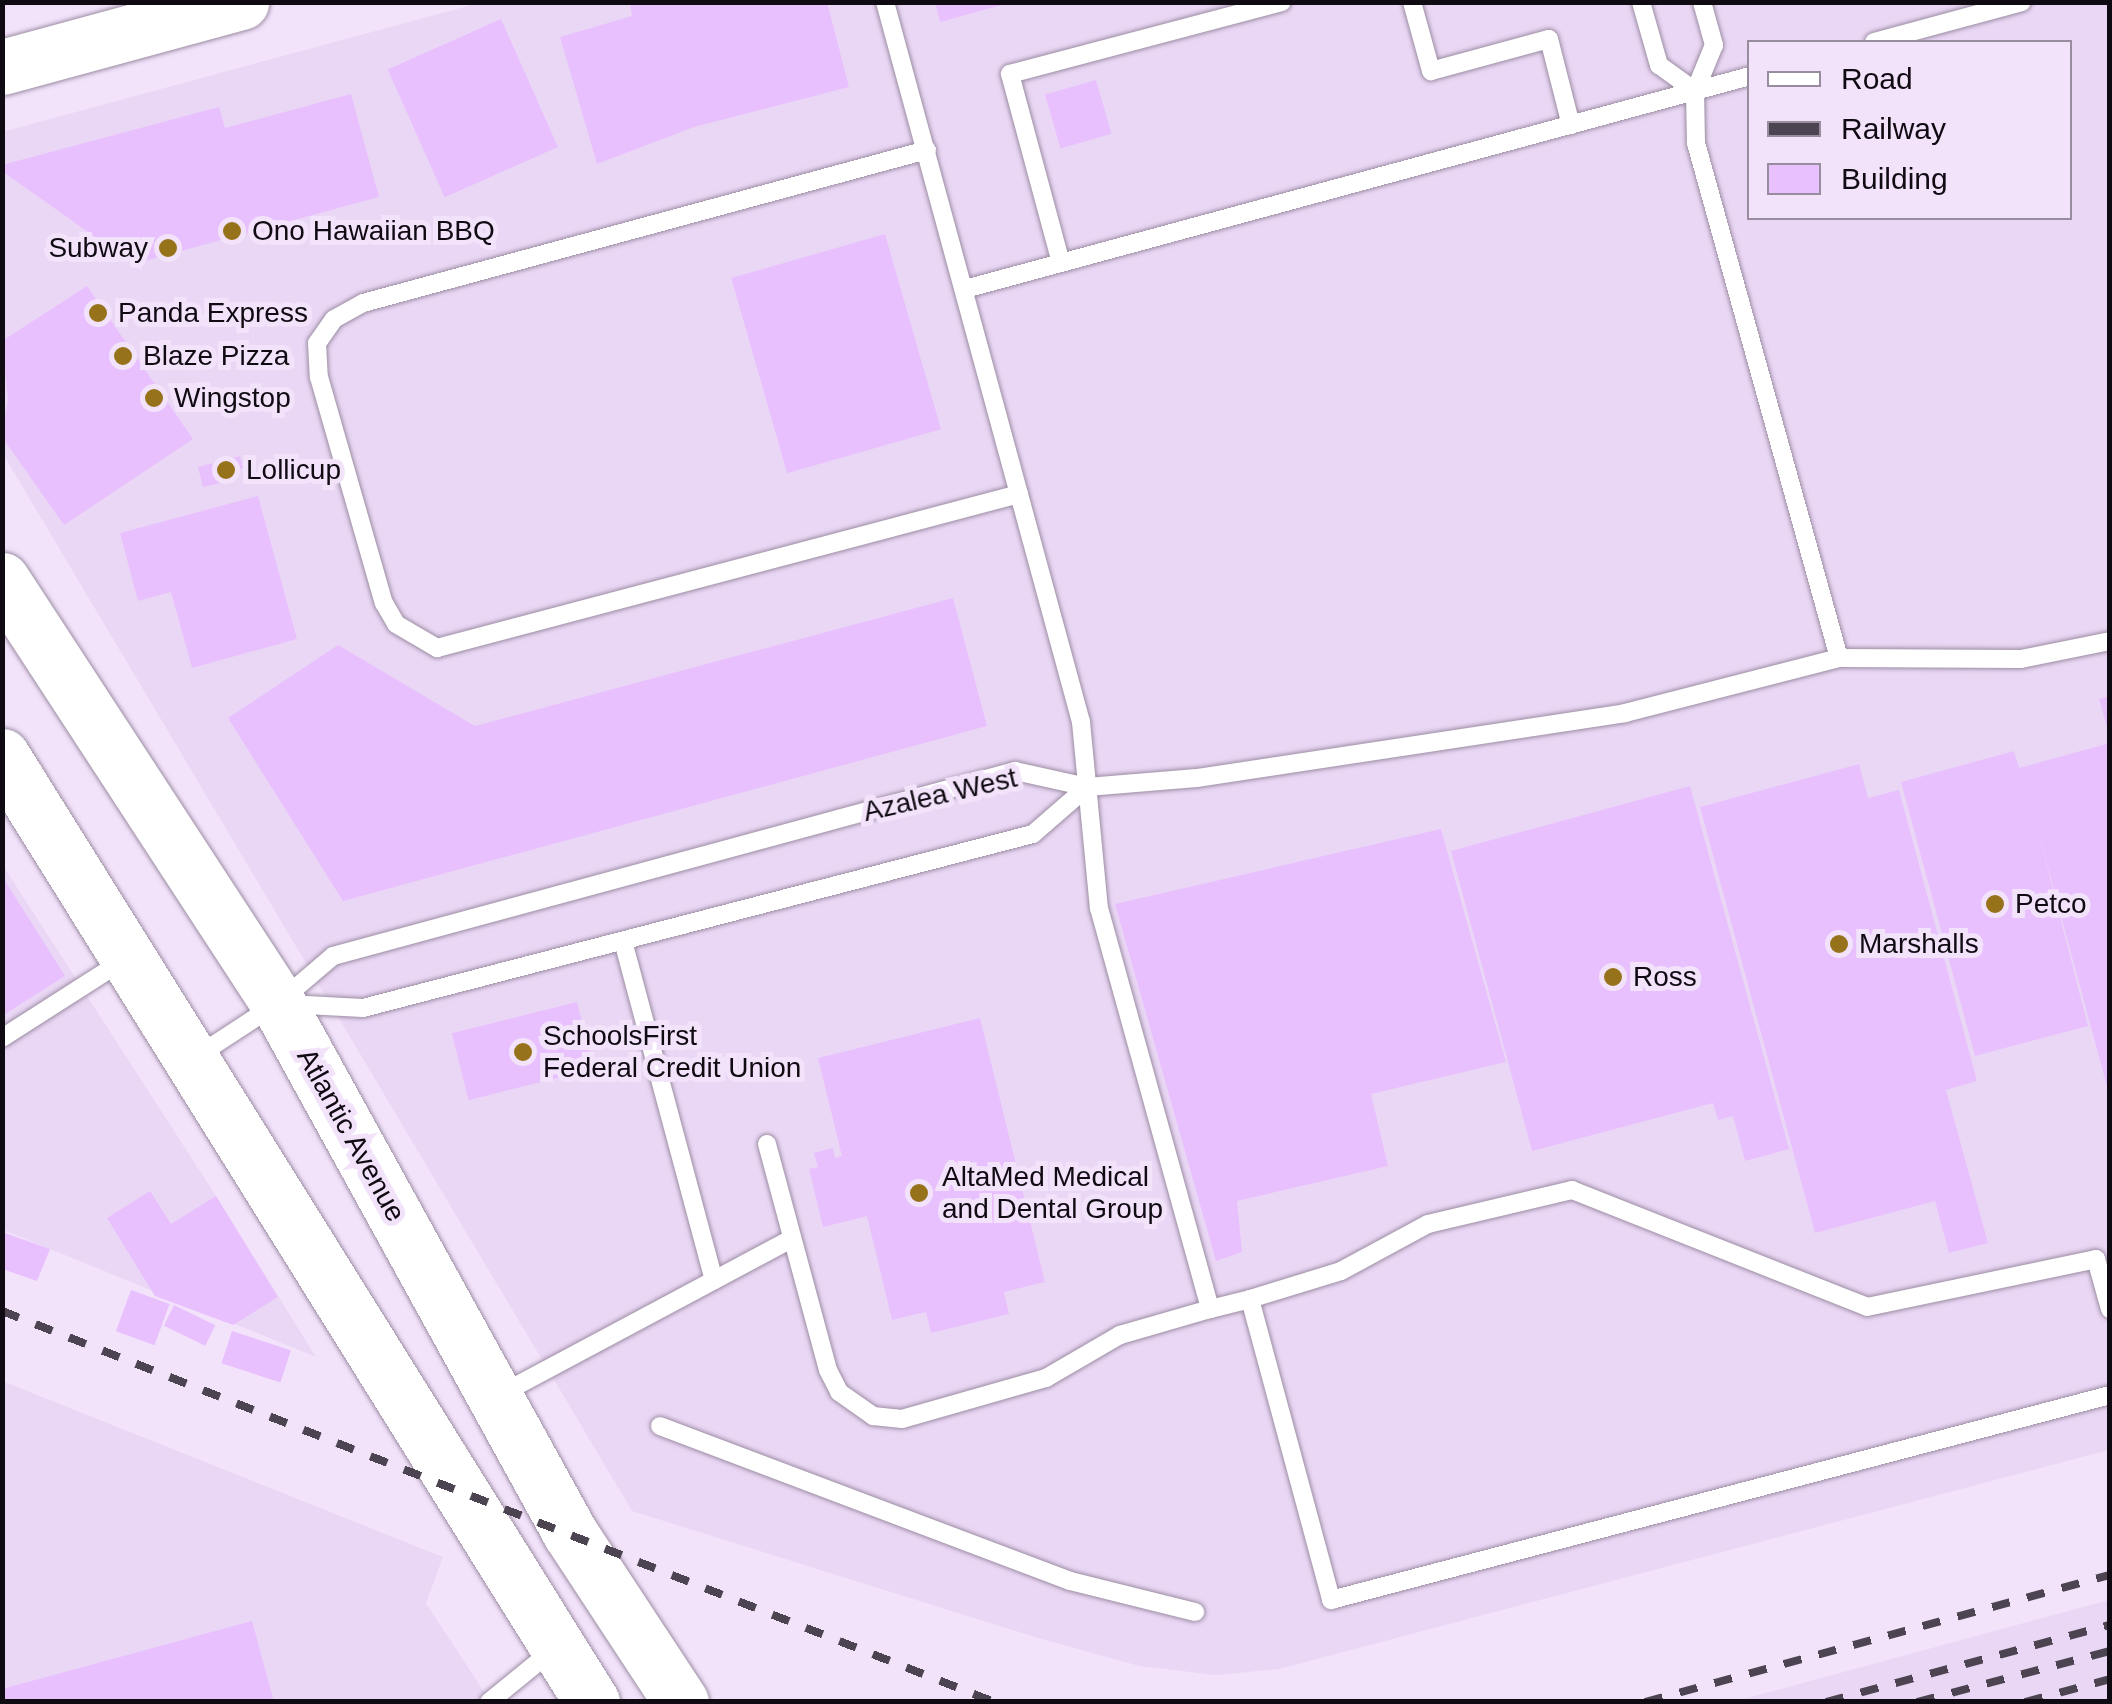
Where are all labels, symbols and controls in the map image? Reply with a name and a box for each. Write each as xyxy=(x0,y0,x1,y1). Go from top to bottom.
legend xyxy=(1747,40,2072,220)
text: Road xyxy=(1841,62,1913,95)
text: Railway xyxy=(1841,112,1946,145)
text: Building xyxy=(1841,162,1948,195)
place label: Ono Hawaiian BBQ xyxy=(252,214,495,248)
marker: Ono Hawaiian BBQ xyxy=(221,220,243,242)
place label: Subway xyxy=(48,231,148,265)
marker: Subway xyxy=(157,237,179,259)
place label: Panda Express xyxy=(118,296,308,330)
marker: Panda Express xyxy=(87,302,109,324)
place label: Blaze Pizza xyxy=(143,339,289,373)
marker: Blaze Pizza xyxy=(112,345,134,367)
place label: Wingstop xyxy=(174,381,291,415)
marker: Wingstop xyxy=(143,387,165,409)
place label: Lollicup xyxy=(246,453,341,487)
marker: Lollicup xyxy=(215,459,237,481)
street label: Azalea West xyxy=(860,761,1020,829)
place label: Petco xyxy=(2015,887,2087,921)
marker: Petco xyxy=(1984,893,2006,915)
place label: Marshalls xyxy=(1859,927,1979,961)
marker: Marshalls xyxy=(1828,933,1850,955)
place label: Ross xyxy=(1633,960,1697,994)
marker: Ross xyxy=(1602,966,1624,988)
place label: SchoolsFirst Federal Credit Union xyxy=(543,1019,801,1085)
marker: SchoolsFirst Federal Credit Union xyxy=(512,1041,534,1063)
street label: Atlantic Avenue xyxy=(289,1042,413,1228)
place label: AltaMed Medical and Dental Group xyxy=(942,1160,1163,1226)
marker: AltaMed Medical and Dental Group xyxy=(906,1180,932,1206)

